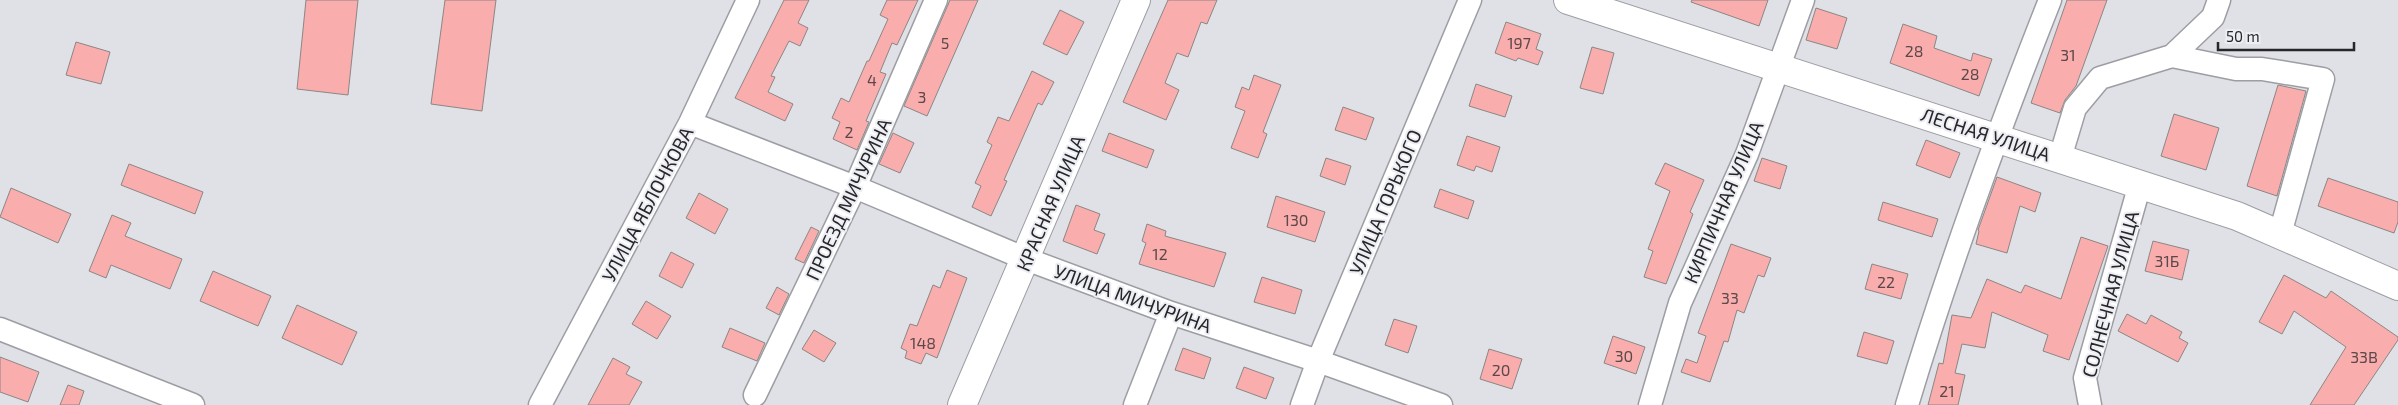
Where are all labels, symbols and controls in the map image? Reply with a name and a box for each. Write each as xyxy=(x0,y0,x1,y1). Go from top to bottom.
scale bar xyxy=(2218,20,2354,52)
text: 50 m xyxy=(2226,27,2260,45)
house number: 5 xyxy=(941,33,949,52)
house number: 197 xyxy=(1507,33,1531,52)
house number: 28 xyxy=(1905,41,1923,60)
house number: 31 xyxy=(2060,45,2076,64)
house number: 28 xyxy=(1961,64,1979,83)
house number: 4 xyxy=(867,70,877,89)
house number: 3 xyxy=(918,87,926,106)
street label: ЛЕСНАЯ УЛИЦА xyxy=(1919,102,2054,166)
street label: ПРОЕЗД МИЧУРИНА xyxy=(800,114,896,284)
street label: КИРПИЧНАЯ УЛИЦА xyxy=(1678,117,1768,287)
street label: УЛИЦА ЯБЛОЧКОВА xyxy=(596,122,698,285)
house number: 2 xyxy=(845,122,854,141)
street label: УЛИЦА ГОРЬКОГО xyxy=(1344,126,1426,278)
street label: КРАСНАЯ УЛИЦА xyxy=(1011,131,1089,275)
street label: СОЛНЕЧНАЯ УЛИЦА xyxy=(2077,208,2143,380)
house number: 130 xyxy=(1284,210,1308,229)
house number: 12 xyxy=(1152,244,1168,263)
house number: 31Б xyxy=(2155,251,2179,270)
street label: УЛИЦА МИЧУРИНА xyxy=(1051,259,1215,337)
house number: 22 xyxy=(1877,272,1895,291)
house number: 33 xyxy=(1721,288,1739,307)
house number: 148 xyxy=(910,333,936,352)
house number: 30 xyxy=(1615,346,1633,365)
house number: 33В xyxy=(2350,347,2378,366)
house number: 20 xyxy=(1492,360,1510,379)
house number: 21 xyxy=(1939,381,1955,400)

